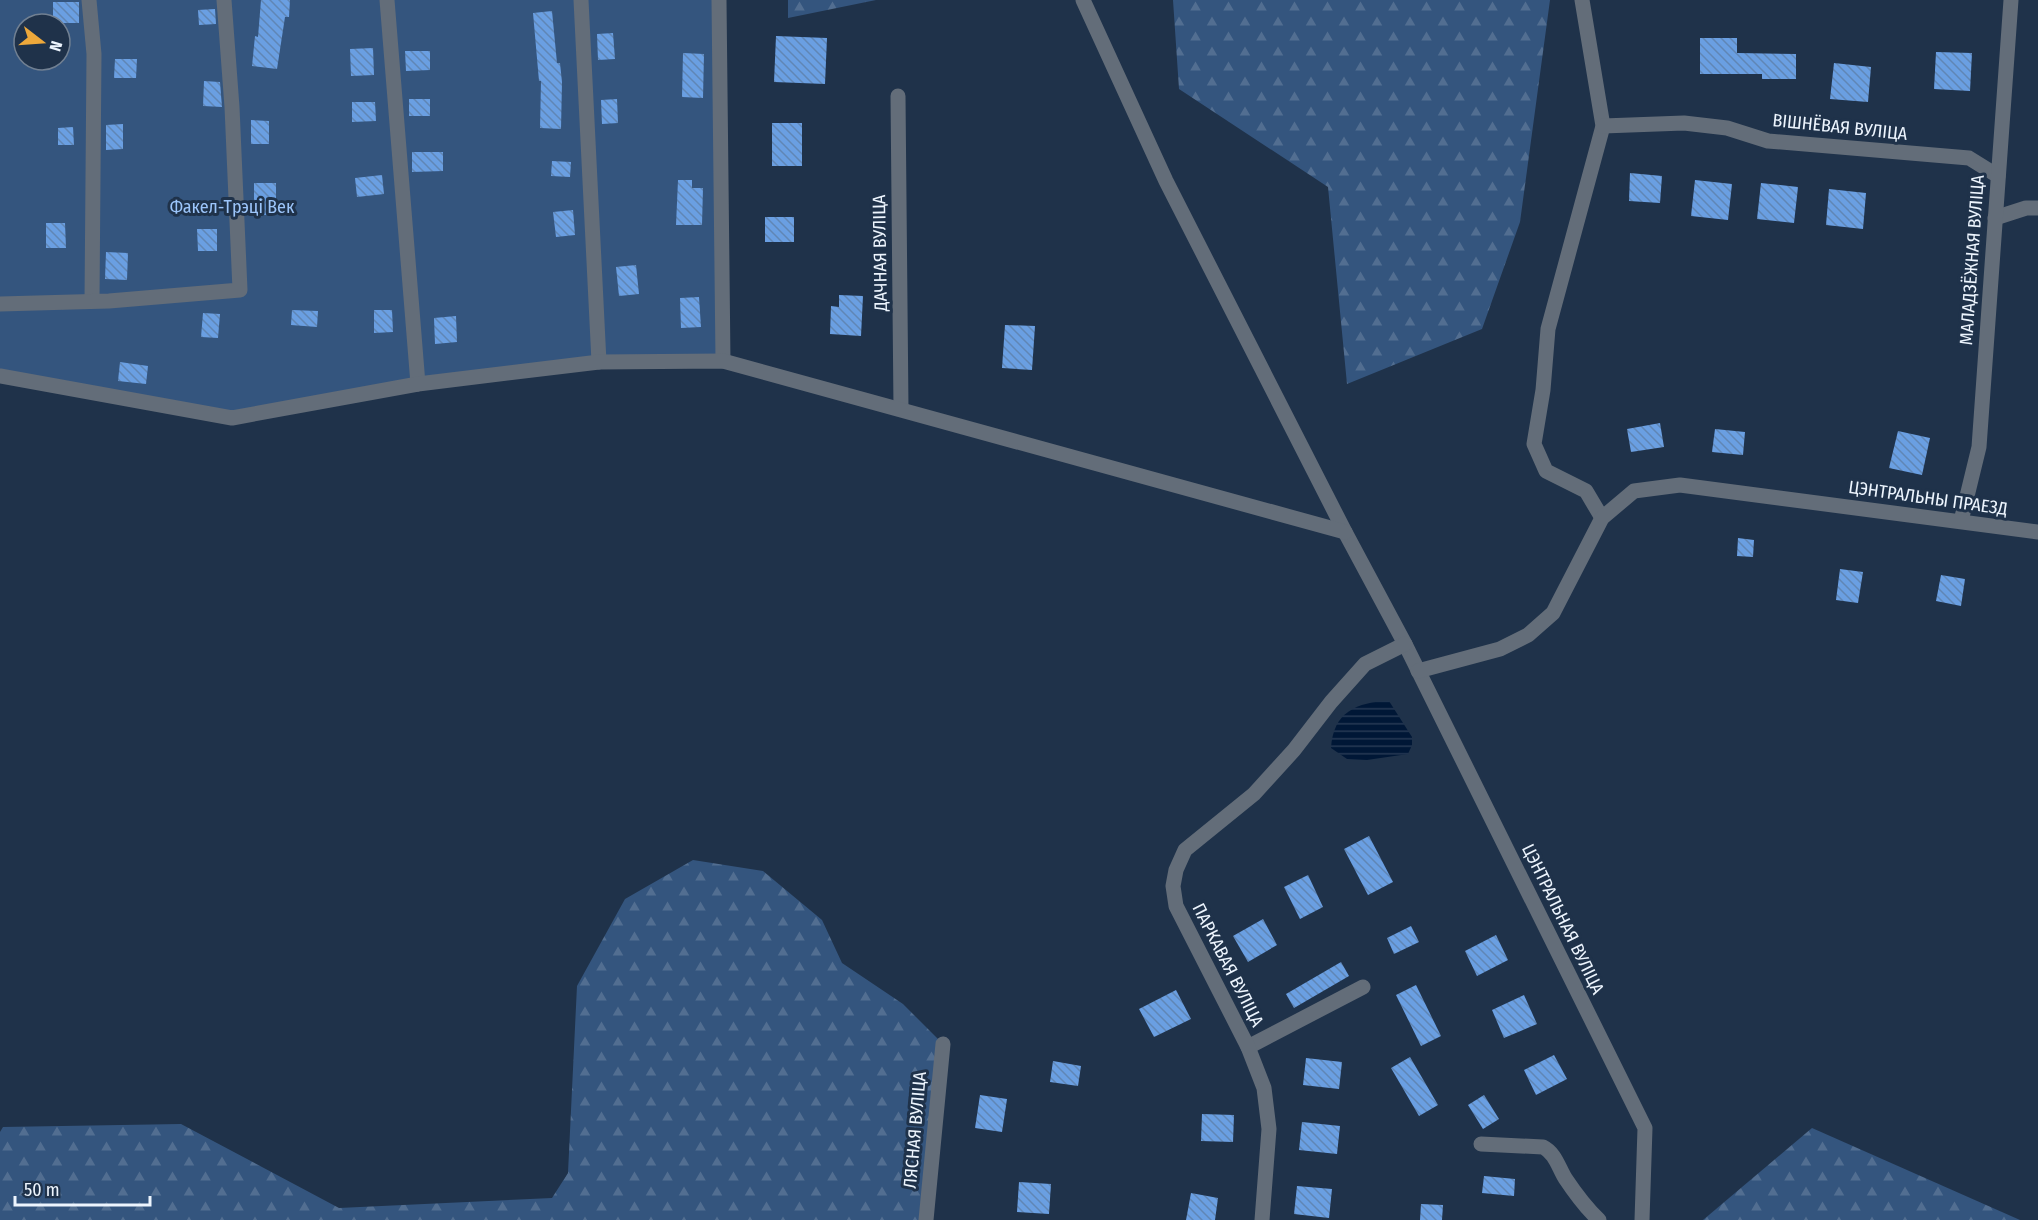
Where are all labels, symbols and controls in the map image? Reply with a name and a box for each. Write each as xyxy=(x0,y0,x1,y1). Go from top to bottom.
north arrow xyxy=(12,12,72,72)
text: N xyxy=(45,39,66,54)
street label: ВІШНЁВАЯ ВУЛІЦА xyxy=(1771,109,1909,145)
street label: МАЛАДЗЁЖНАЯ ВУЛІЦА xyxy=(1955,174,1989,346)
street label: ДАЧНАЯ ВУЛІЦА xyxy=(868,194,892,313)
park label: Факел-Трэці Век xyxy=(170,196,295,218)
street label: ЦЭНТРАЛЬНЫ ПРАЕЗД xyxy=(1847,476,2009,520)
street label: ЦЭНТРАЛЬНАЯ ВУЛІЦА xyxy=(1517,840,1609,998)
street label: ПАРКАВАЯ ВУЛІЦА xyxy=(1187,900,1269,1031)
street label: ЛЯСНАЯ ВУЛІЦА xyxy=(899,1070,931,1189)
scale bar xyxy=(15,1169,150,1207)
text: 50 m xyxy=(24,1179,60,1201)

